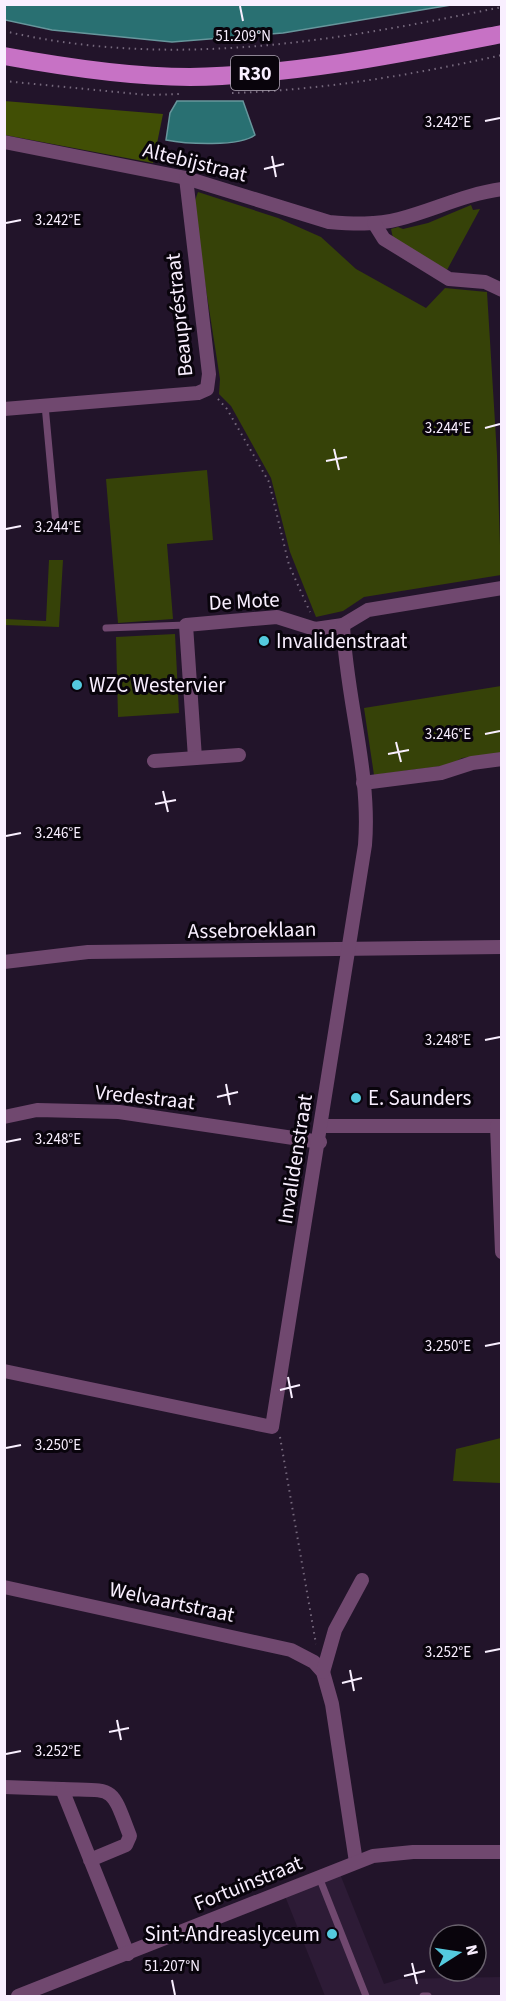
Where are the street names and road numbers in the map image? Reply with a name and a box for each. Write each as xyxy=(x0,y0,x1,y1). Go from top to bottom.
road number: R30 xyxy=(231,56,279,90)
street label: Altebijstraat xyxy=(140,135,250,189)
street label: Beaupréstraat xyxy=(158,252,200,378)
street label: De Mote xyxy=(208,584,280,618)
street label: Assebroeklaan xyxy=(187,914,317,946)
street label: Vredestraat xyxy=(94,1077,196,1117)
street label: Invalidenstraat xyxy=(270,1092,320,1226)
street label: Welvaartstraat xyxy=(107,1574,237,1630)
street label: Fortuinstraat xyxy=(189,1848,307,1918)

